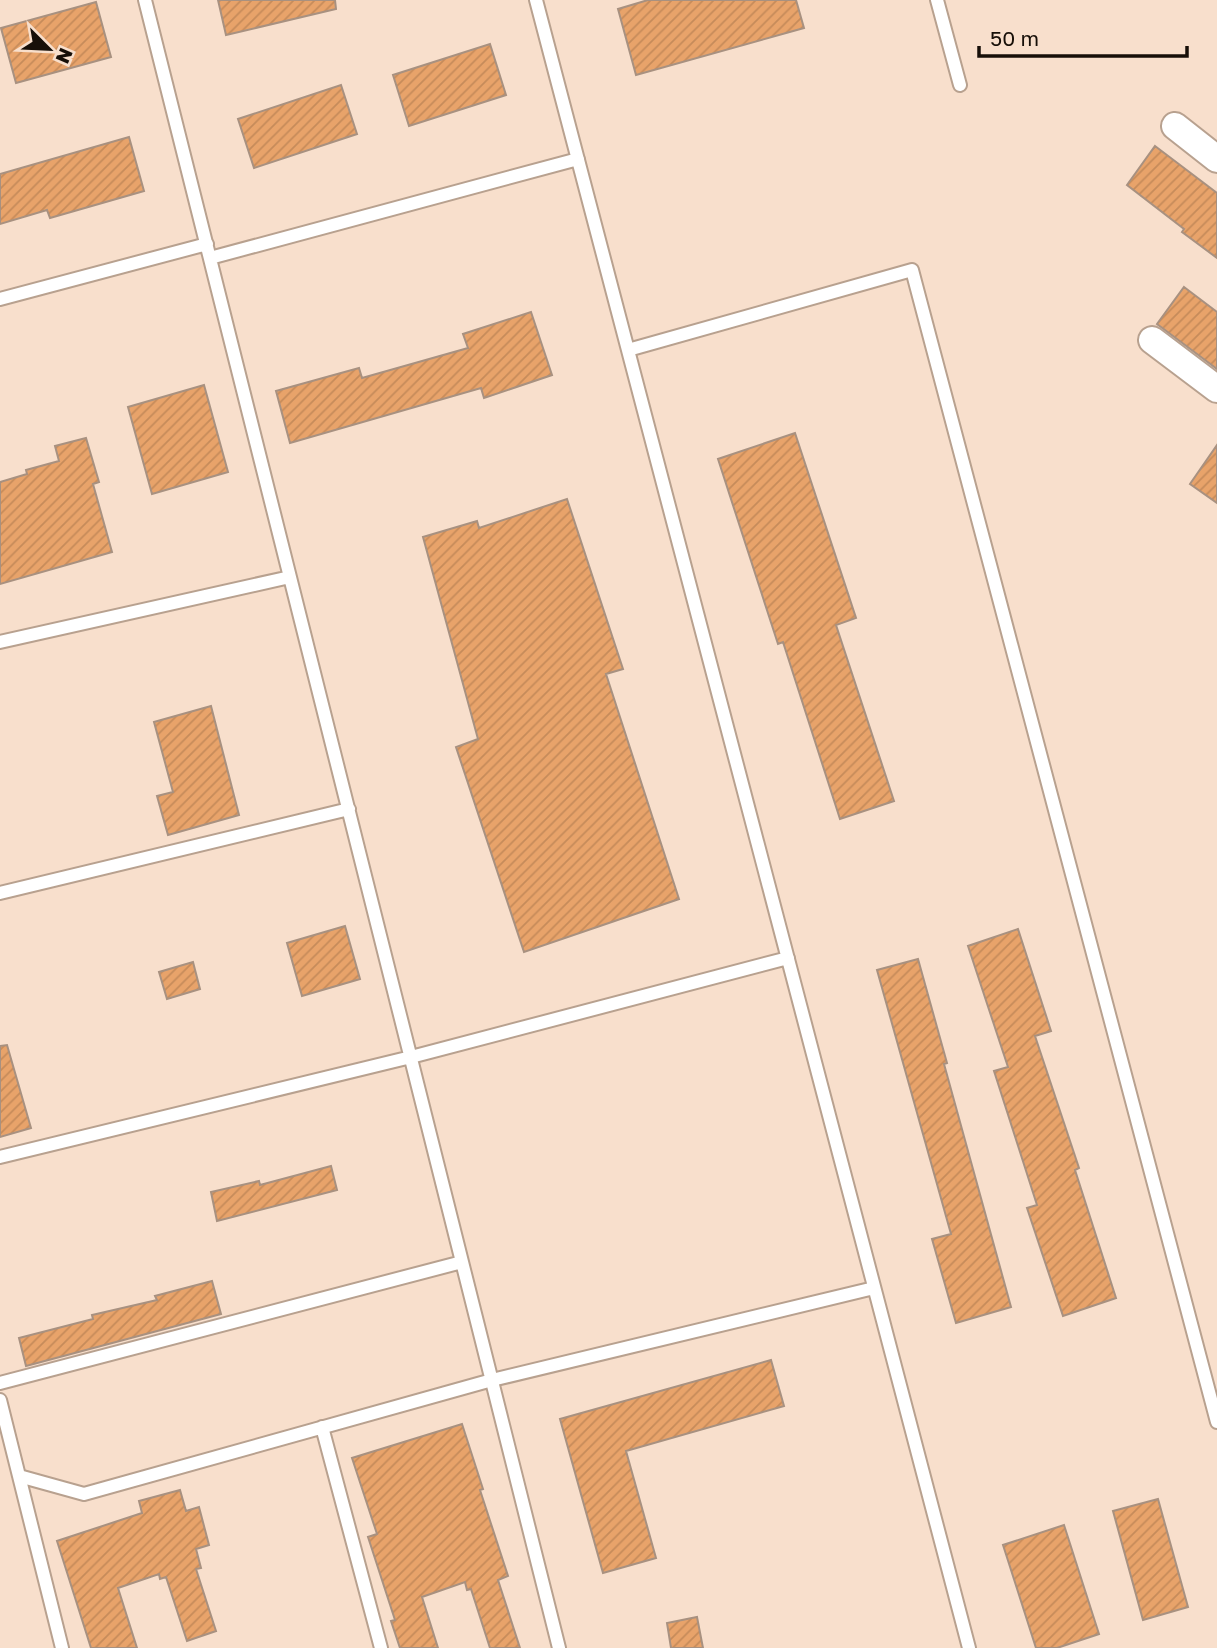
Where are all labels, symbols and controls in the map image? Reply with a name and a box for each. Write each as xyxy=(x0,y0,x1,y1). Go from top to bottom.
north arrow xyxy=(14,14,84,84)
scale bar xyxy=(979,14,1187,58)
text: 50 m xyxy=(990,25,1039,51)
text: N xyxy=(52,45,78,67)

